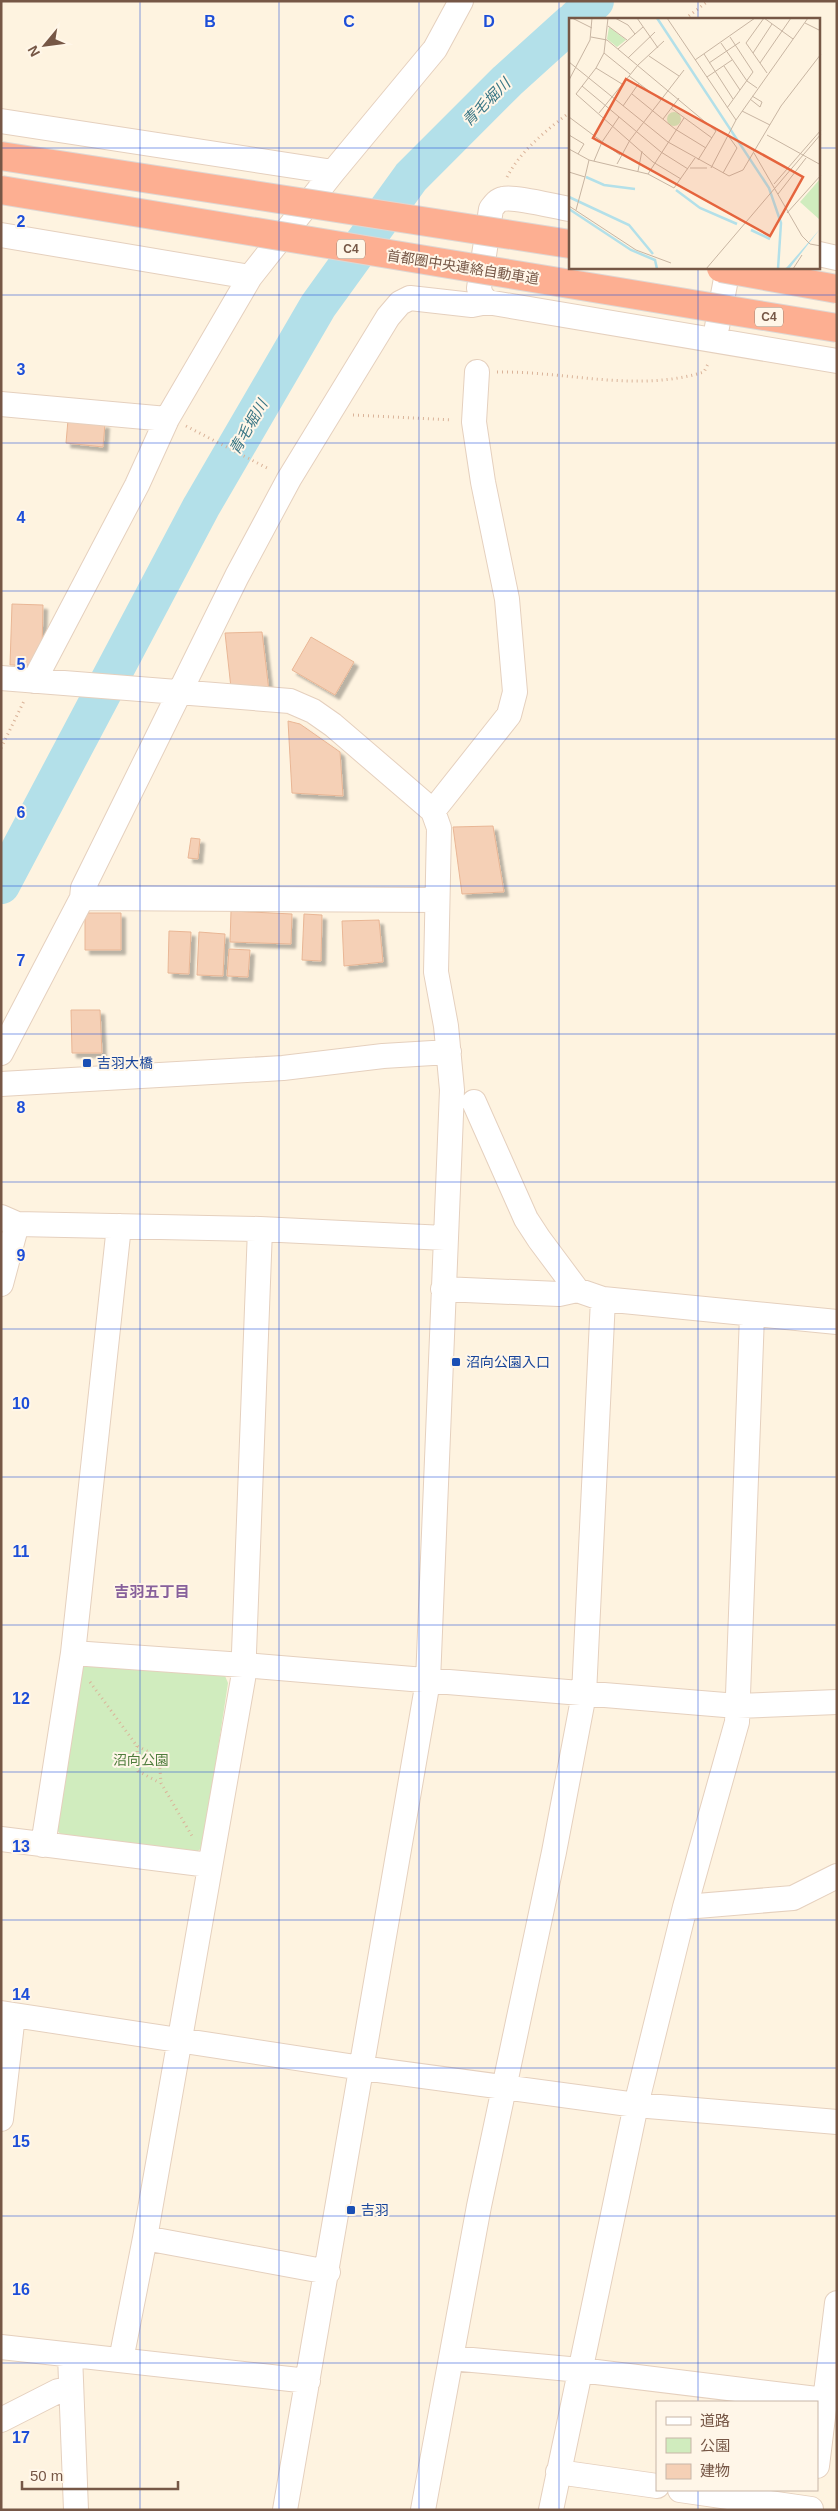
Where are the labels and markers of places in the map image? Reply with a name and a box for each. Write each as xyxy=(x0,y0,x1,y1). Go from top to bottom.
place label: 吉羽大橋 xyxy=(97,1055,153,1071)
marker: 吉羽大橋 xyxy=(81,1057,93,1069)
place label: 沼向公園入口 xyxy=(466,1354,550,1370)
marker: 沼向公園入口 xyxy=(450,1356,462,1368)
place label: 吉羽 xyxy=(361,2202,389,2218)
marker: 吉羽 xyxy=(345,2204,357,2216)

